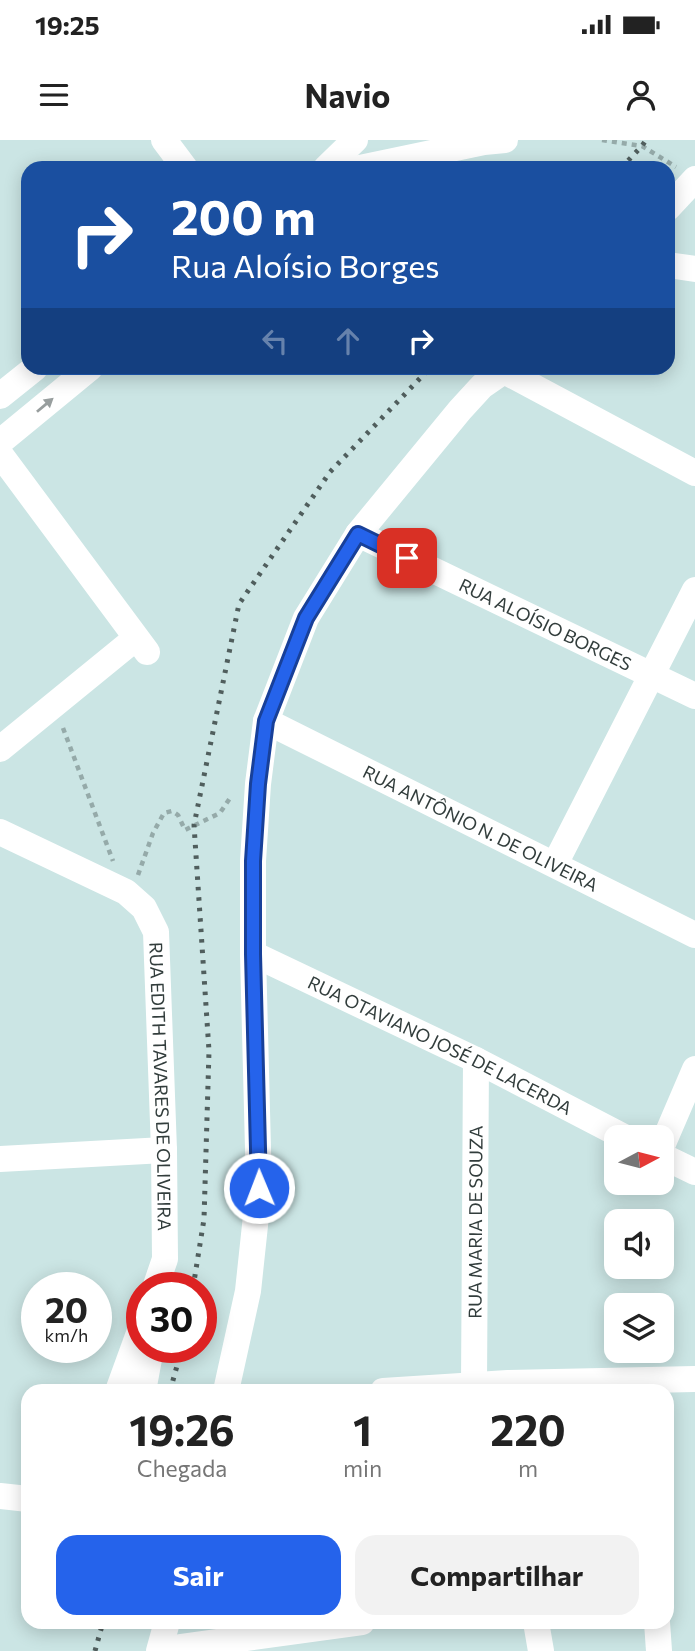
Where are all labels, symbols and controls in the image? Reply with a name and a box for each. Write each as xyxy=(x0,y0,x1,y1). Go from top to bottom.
text: 19:25 xyxy=(35,9,100,40)
text: Navio xyxy=(305,75,390,115)
icon: menu xyxy=(35,76,73,114)
icon: person xyxy=(622,76,660,114)
text: 200 m xyxy=(171,185,316,245)
icon: right xyxy=(56,189,147,280)
text: Rua Aloísio Borges xyxy=(171,245,440,285)
icon: left xyxy=(256,322,294,360)
icon: ahead xyxy=(329,322,367,360)
icon: right xyxy=(402,322,440,360)
one-way arrow xyxy=(35,397,53,412)
pin xyxy=(377,528,437,588)
icon: arrive xyxy=(388,539,426,577)
street label: RUA ALOÍSIO BORGES xyxy=(456,573,635,675)
street label: RUA ANTÔNIO N. DE OLIVEIRA xyxy=(360,760,602,896)
street label: RUA EDITH TAVARES DE OLIVEIRA xyxy=(145,942,176,1231)
street label: RUA OTAVIANO JOSÉ DE LACERDA xyxy=(304,971,576,1119)
street label: RUA MARIA DE SOUZA xyxy=(463,1125,487,1319)
north arrow xyxy=(604,1125,674,1195)
map controls xyxy=(604,1125,674,1363)
position arrow xyxy=(222,1151,296,1225)
button: sound xyxy=(604,1209,674,1279)
speed limit sign: 30 xyxy=(126,1272,217,1363)
text: 20 xyxy=(45,1287,88,1330)
button: layers xyxy=(604,1293,674,1363)
text: km/h xyxy=(45,1324,88,1346)
text: 19:26 xyxy=(129,1403,235,1455)
text: 1 xyxy=(353,1403,372,1455)
text: 220 xyxy=(490,1403,566,1455)
text: Chegada xyxy=(137,1454,227,1482)
text: min xyxy=(343,1454,382,1482)
text: m xyxy=(518,1454,538,1482)
button: Sair xyxy=(56,1535,341,1615)
button: Compartilhar xyxy=(355,1535,639,1615)

